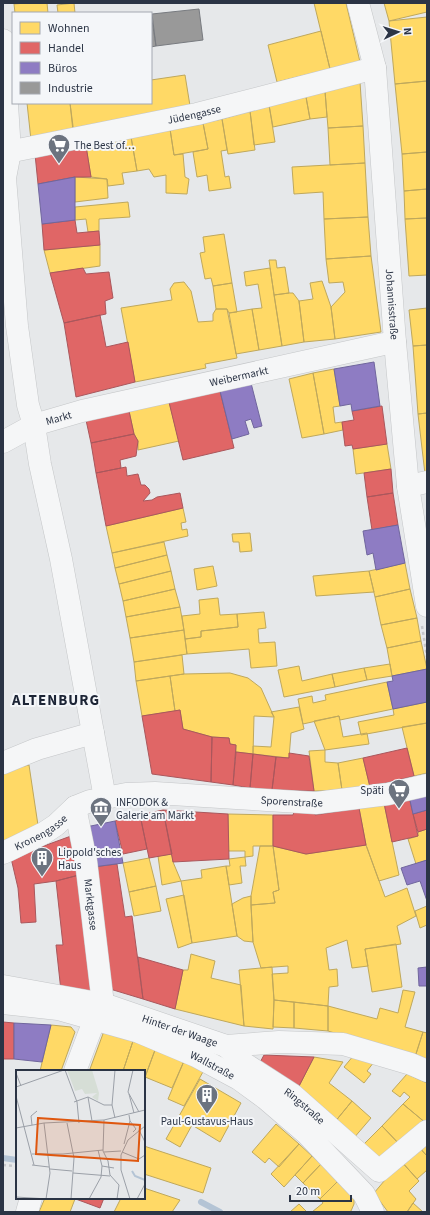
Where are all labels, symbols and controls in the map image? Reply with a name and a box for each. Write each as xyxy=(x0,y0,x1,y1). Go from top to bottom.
legend xyxy=(12,12,152,104)
north arrow xyxy=(378,12,418,52)
text: Wohnen xyxy=(48,20,90,37)
text: N xyxy=(400,27,415,36)
text: Handel xyxy=(48,40,84,57)
text: Büros xyxy=(48,60,77,77)
text: Industrie xyxy=(48,80,93,97)
street label: Jüdengasse xyxy=(166,101,223,127)
supermarket icon: The Best of… xyxy=(46,132,72,165)
place label: The Best of… xyxy=(74,138,135,153)
street label: Johannisstraße xyxy=(382,268,402,341)
street label: Weibermarkt xyxy=(208,362,270,390)
street label: Markt xyxy=(44,407,74,429)
district label: ALTENBURG xyxy=(11,690,100,711)
supermarket icon: Späti xyxy=(386,777,412,810)
place label: Späti xyxy=(360,783,384,798)
street label: Sporenstraße xyxy=(260,792,324,811)
museum icon: INFODOK & Galerie am Markt xyxy=(88,795,114,828)
place label: INFODOK & Galerie am Markt xyxy=(116,795,194,823)
street label: Kronengasse xyxy=(12,811,71,854)
building icon: Lippold'sches Haus xyxy=(29,845,55,878)
place label: Lippold'sches Haus xyxy=(58,845,122,873)
street label: Marktgasse xyxy=(81,878,102,932)
street label: Hinter der Waage xyxy=(140,1010,220,1050)
street label: Wallstraße xyxy=(188,1047,238,1083)
inset map xyxy=(16,1070,145,1199)
building icon: Paul-Gustavus-Haus xyxy=(194,1082,220,1115)
street label: Ringstraße xyxy=(281,1084,329,1128)
place label: Paul-Gustavus-Haus xyxy=(161,1114,254,1129)
scale bar xyxy=(290,1177,351,1203)
text: 20 m xyxy=(296,1183,320,1200)

